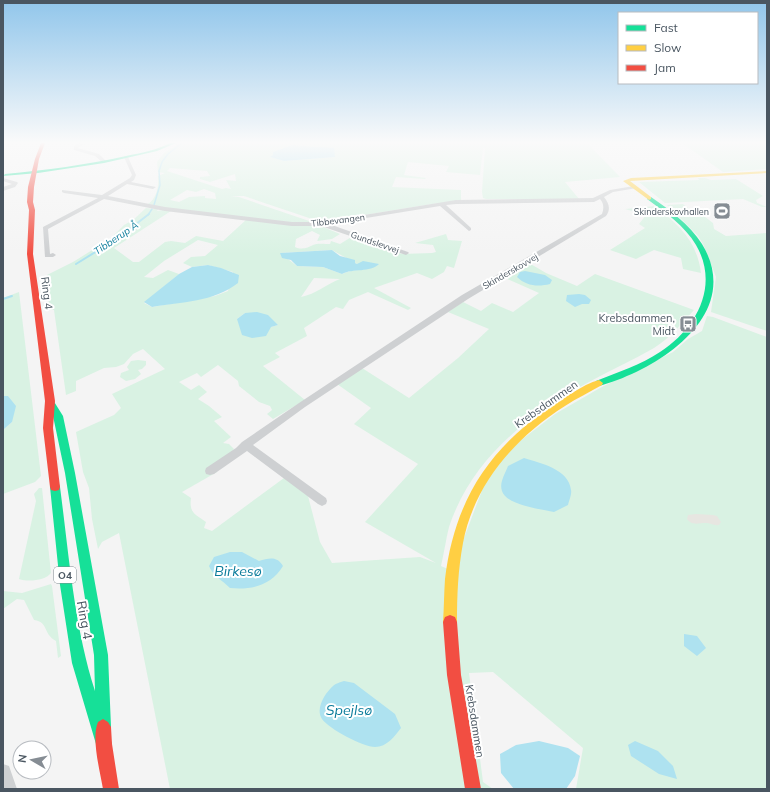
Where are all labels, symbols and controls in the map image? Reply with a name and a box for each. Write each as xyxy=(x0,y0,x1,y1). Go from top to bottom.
legend xyxy=(618,12,758,84)
text: Fast xyxy=(654,20,678,35)
text: Slow xyxy=(654,40,682,55)
text: Jam xyxy=(654,60,676,75)
sports icon: Skinderskovhallen xyxy=(712,201,732,221)
place label: Skinderskovhallen xyxy=(634,206,709,217)
street label: Tibbevangen xyxy=(310,211,366,229)
water label: Tibberup Å xyxy=(91,218,141,258)
street label: Gundslevvej xyxy=(349,229,401,255)
street label: Skinderskovvej xyxy=(480,251,540,291)
street label: Ring 4 xyxy=(38,276,56,311)
place label: Krebsdammen, Midt xyxy=(599,311,675,338)
bus stop icon: Krebsdammen, Midt xyxy=(678,314,698,334)
street label: Krebsdammen xyxy=(512,377,580,431)
water label: Birkesø xyxy=(214,562,262,580)
road number: O4 xyxy=(54,567,76,583)
street label: Ring 4 xyxy=(74,600,96,641)
street label: Krebsdammen xyxy=(462,683,488,759)
water label: Spejlsø xyxy=(326,701,372,719)
north arrow xyxy=(12,740,52,780)
text: N xyxy=(15,753,30,764)

